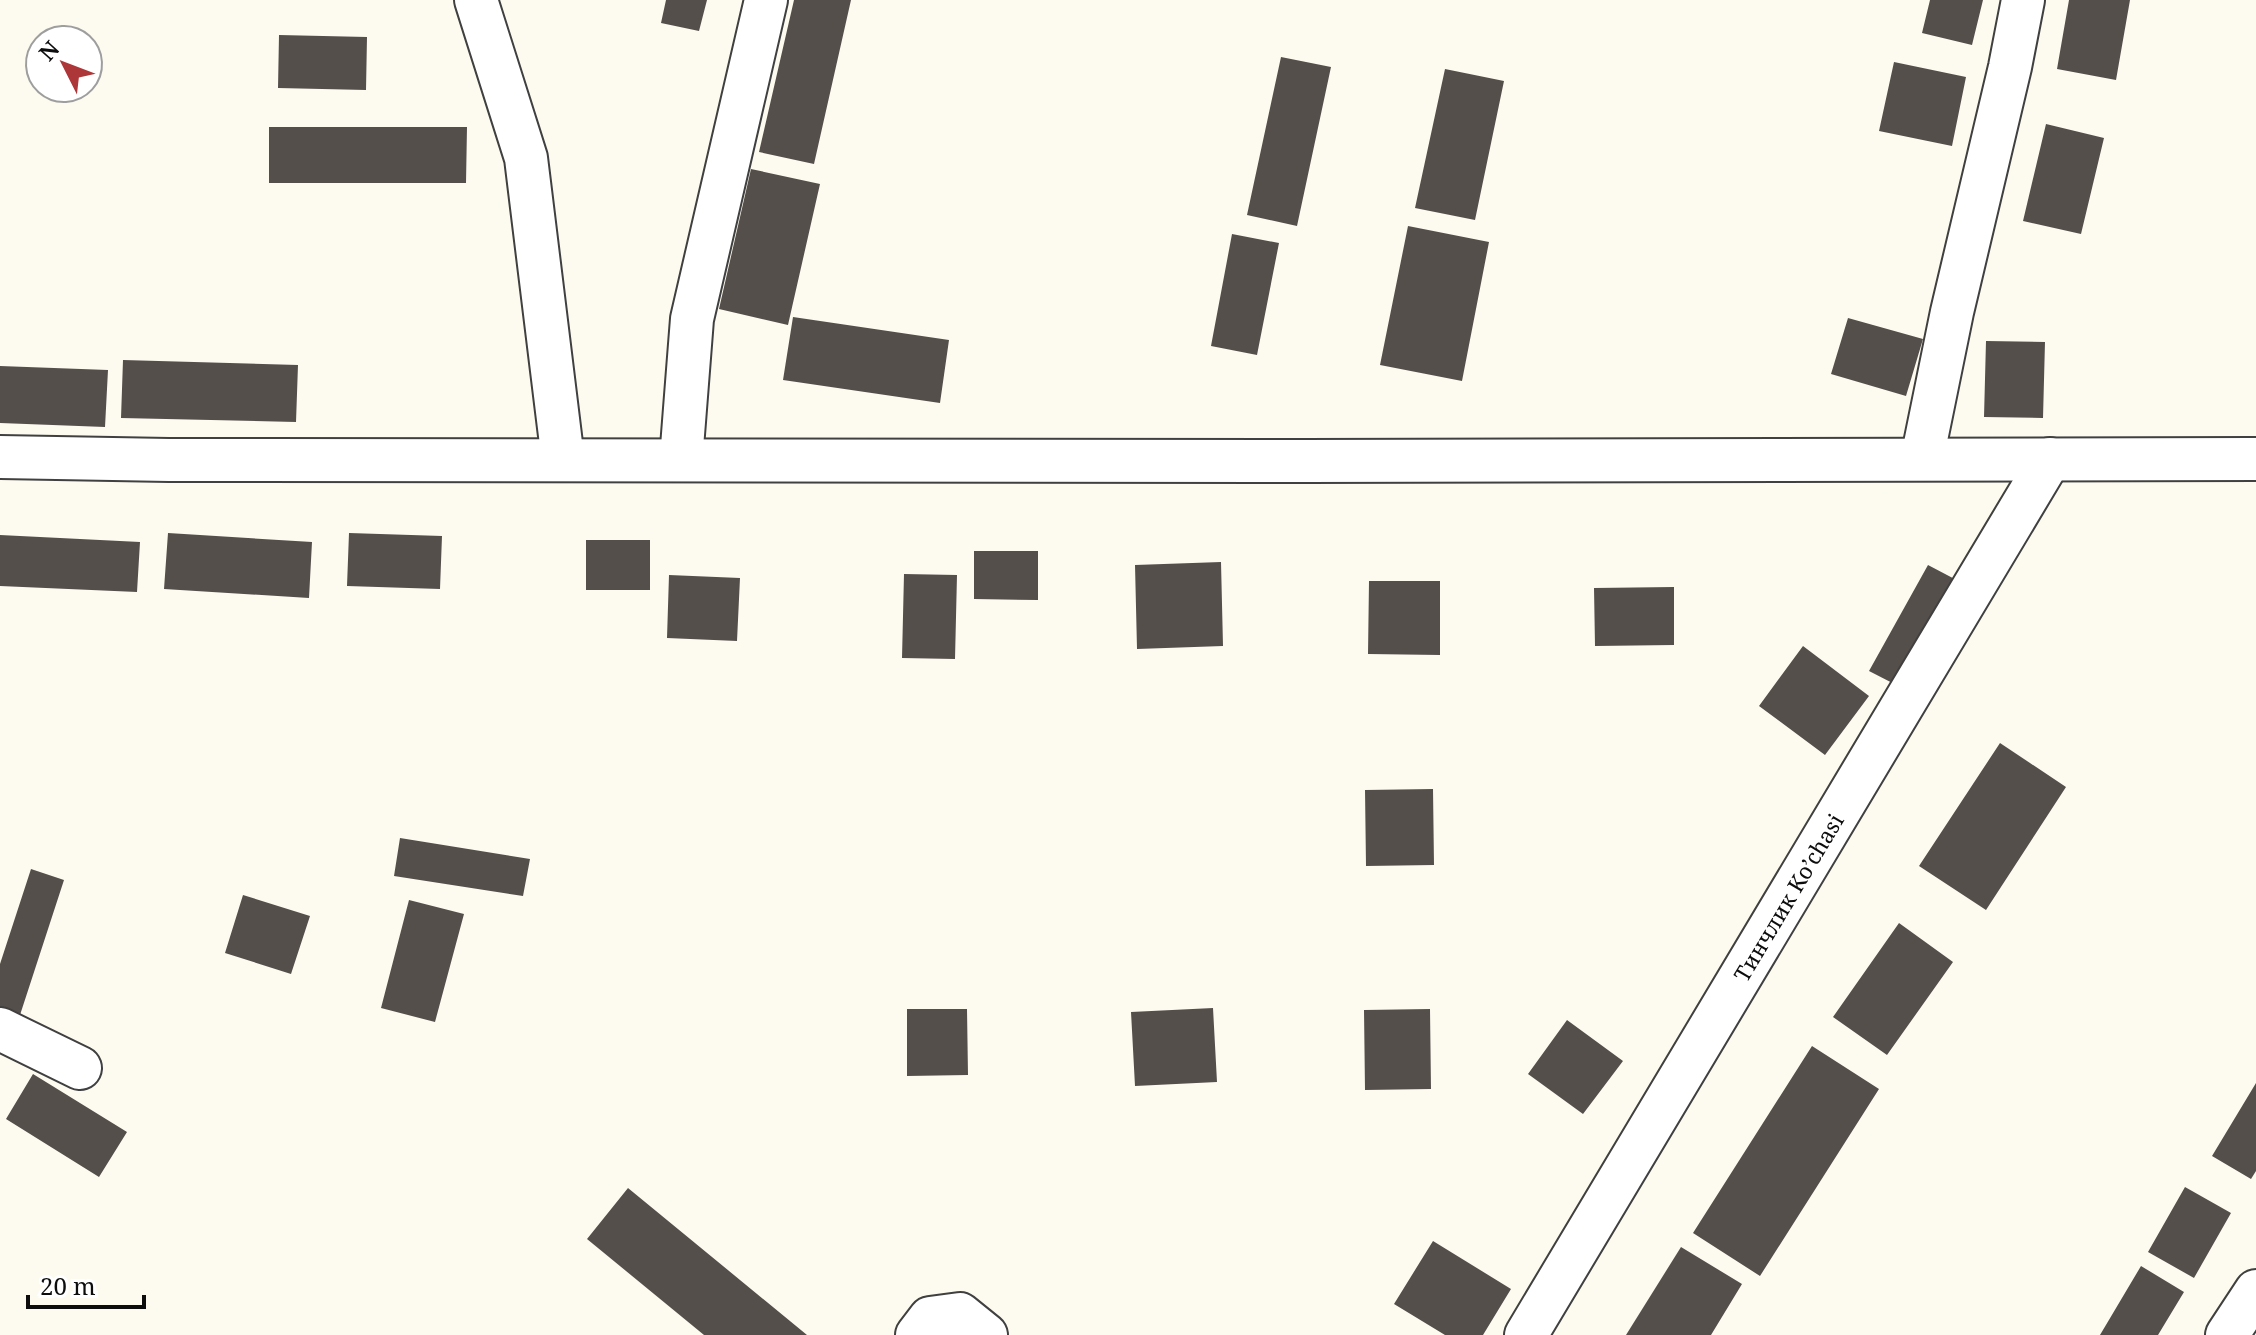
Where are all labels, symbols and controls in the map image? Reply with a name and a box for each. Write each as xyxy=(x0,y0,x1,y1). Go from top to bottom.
north arrow xyxy=(24,24,104,104)
text: N xyxy=(31,33,65,66)
street label: Тинчлик Ko’chasi xyxy=(1726,808,1850,987)
scale bar xyxy=(28,1259,144,1309)
text: 20 m xyxy=(40,1269,96,1302)

